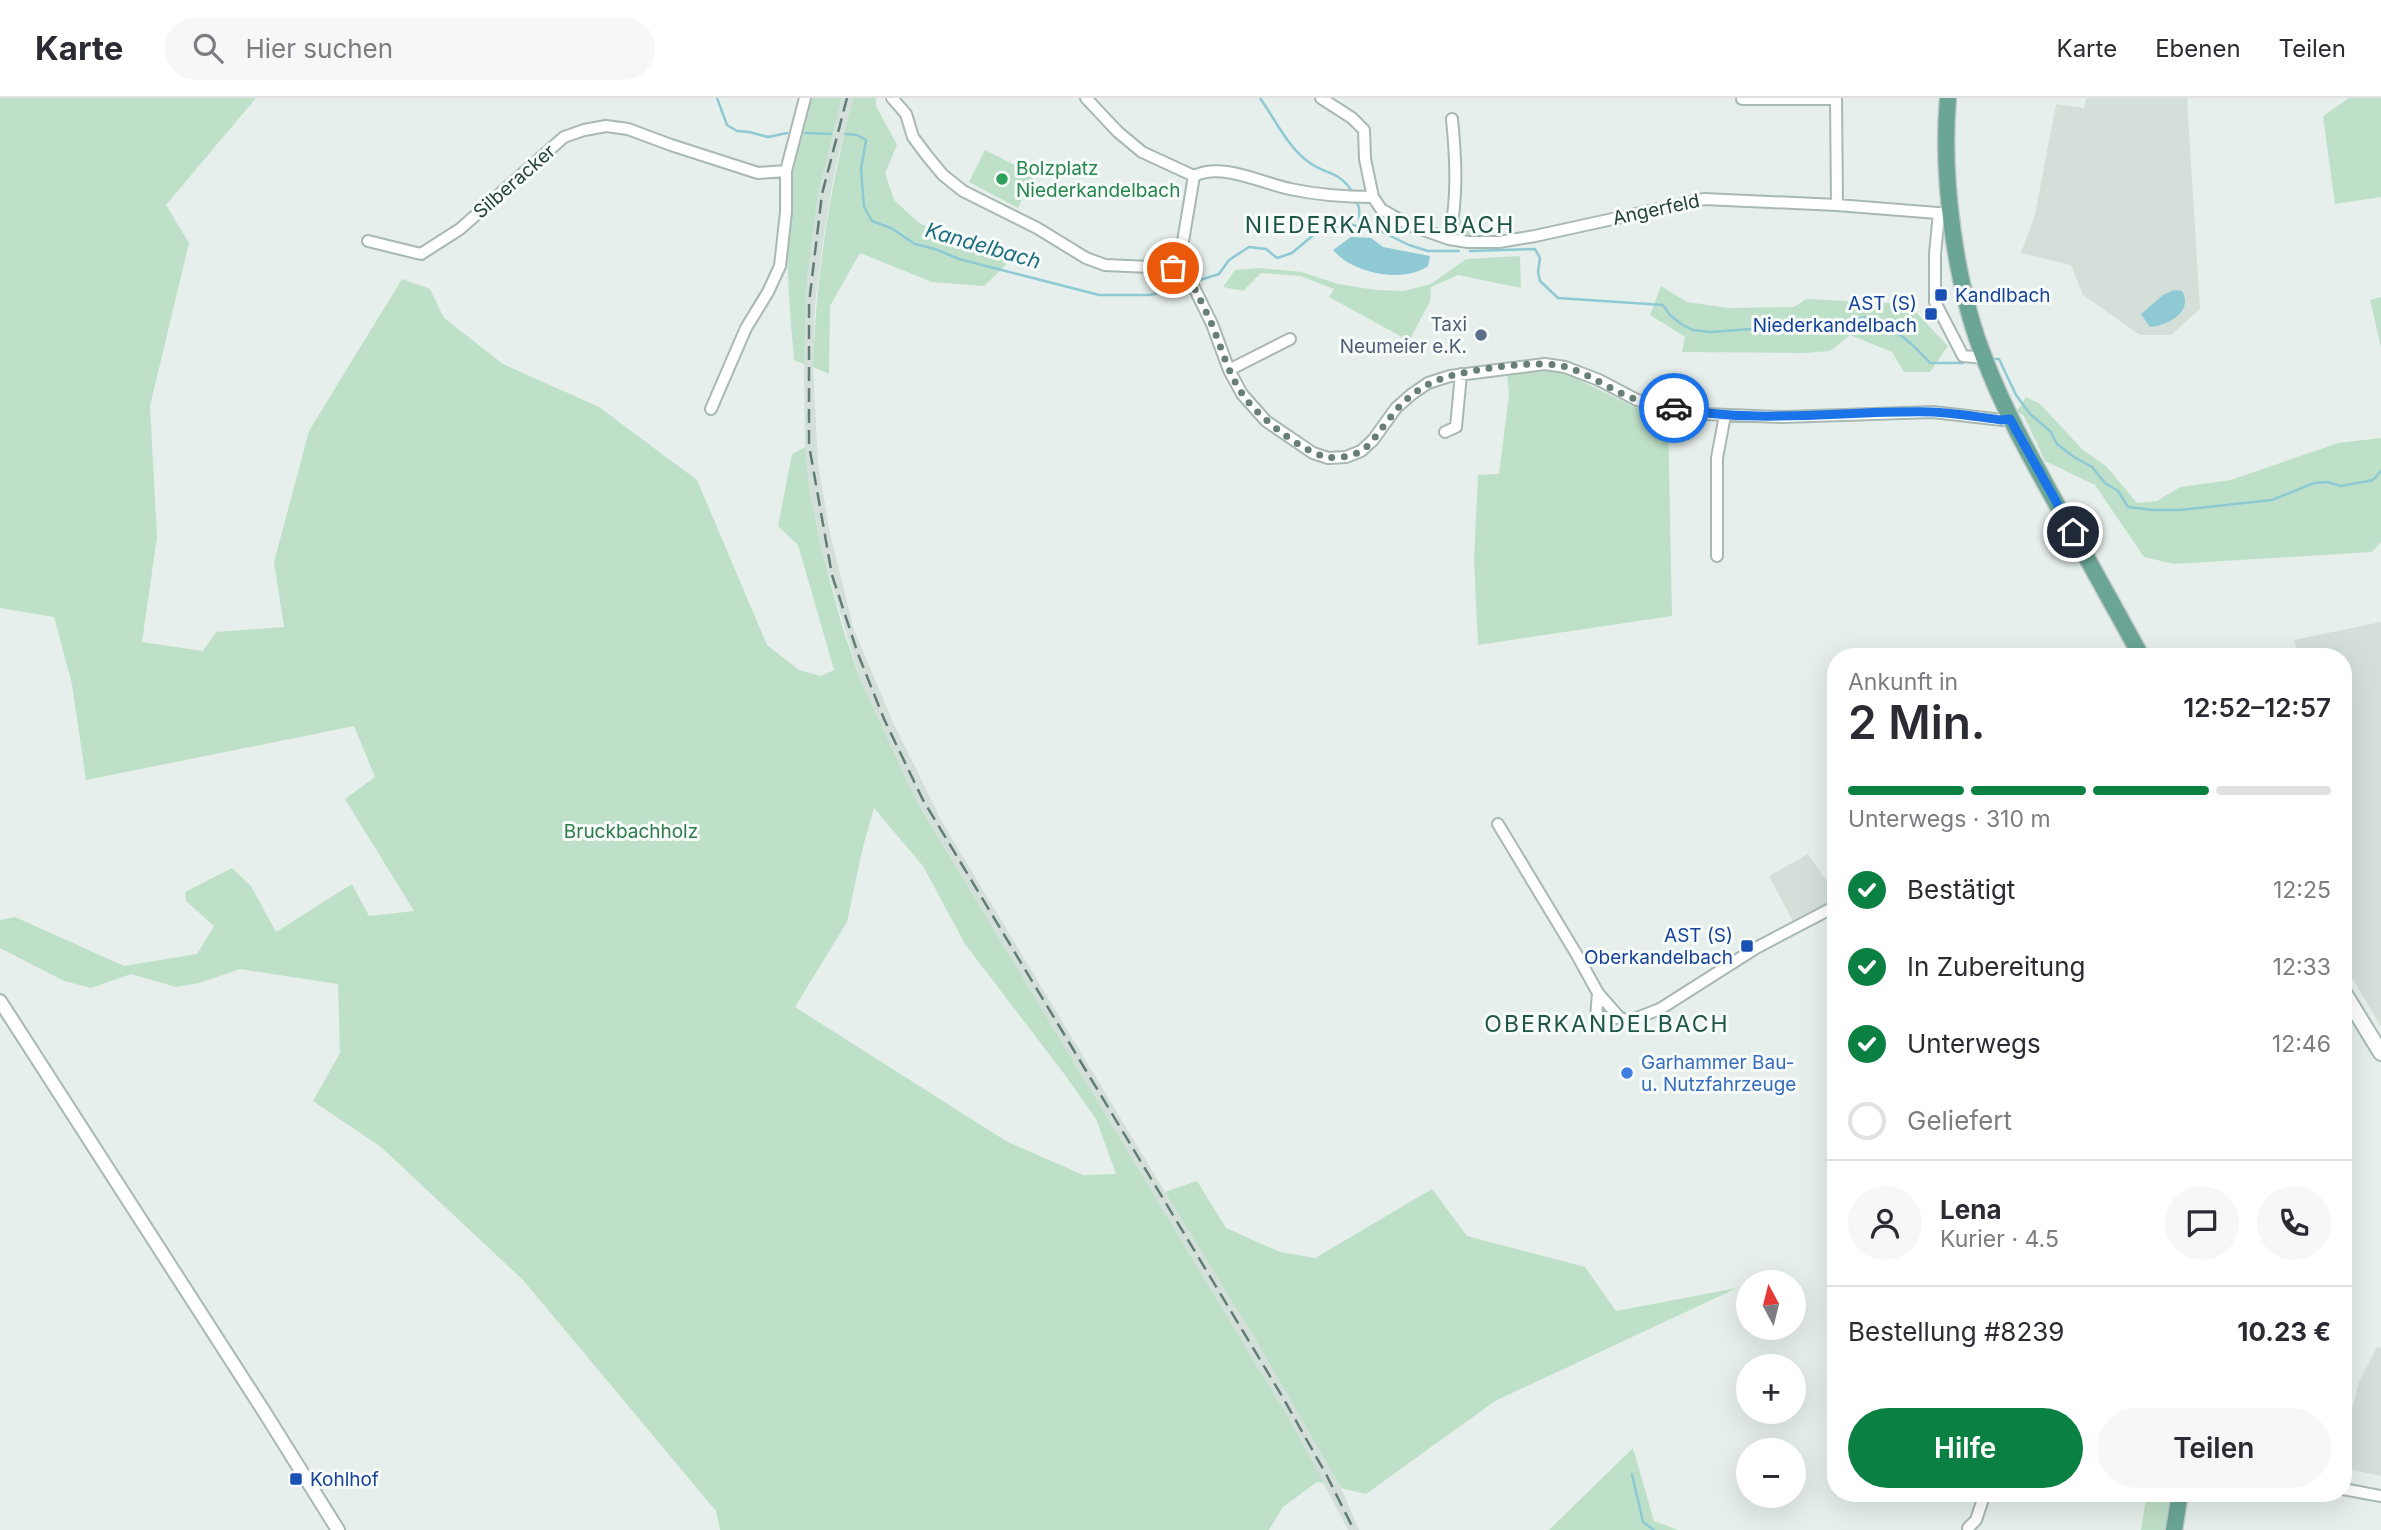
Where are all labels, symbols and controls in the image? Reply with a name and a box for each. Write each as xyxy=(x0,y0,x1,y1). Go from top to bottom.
search box xyxy=(165,17,655,80)
text: Karte xyxy=(35,28,123,68)
icon: search xyxy=(189,29,227,67)
text: Hier suchen xyxy=(245,33,393,64)
text: Karte xyxy=(2057,34,2117,63)
text: Ebenen xyxy=(2155,34,2241,63)
text: Teilen xyxy=(2279,34,2346,63)
street label: Silberacker xyxy=(469,140,560,223)
place label: Bolzplatz Niederkandelbach xyxy=(1016,157,1180,202)
marker: Bolzplatz Niederkandelbach xyxy=(994,171,1010,187)
street label: Angerfeld xyxy=(1611,189,1702,230)
district label: NIEDERKANDELBACH xyxy=(1245,211,1515,239)
water label: Kandelbach xyxy=(923,217,1044,274)
pin xyxy=(1143,238,1203,298)
icon: bag xyxy=(1154,249,1192,287)
place label: Kandlbach xyxy=(1955,284,2050,307)
marker: Kandlbach xyxy=(1933,287,1949,303)
place label: AST (S) Niederkandelbach xyxy=(1753,292,1917,337)
marker: AST (S) Niederkandelbach xyxy=(1923,306,1939,322)
place label: Taxi Neumeier e.K. xyxy=(1340,313,1467,358)
marker: Taxi Neumeier e.K. xyxy=(1473,327,1489,343)
courier xyxy=(1639,373,1709,443)
icon: car xyxy=(1655,389,1693,427)
pin xyxy=(2043,502,2103,562)
icon: home xyxy=(2054,513,2092,551)
text: Ankunft in xyxy=(1848,668,1958,696)
text: 12:52–12:57 xyxy=(2183,692,2331,723)
text: 2 Min. xyxy=(1848,694,1986,750)
text: Unterwegs · 310 m xyxy=(1848,805,2051,833)
park label: Bruckbachholz xyxy=(564,820,698,843)
icon: check xyxy=(1848,871,1886,909)
text: Bestätigt xyxy=(1907,874,2015,905)
text: 12:25 xyxy=(2273,876,2331,904)
place label: AST (S) Oberkandelbach xyxy=(1584,924,1733,969)
marker: AST (S) Oberkandelbach xyxy=(1739,938,1755,954)
icon: check xyxy=(1848,948,1886,986)
text: In Zubereitung xyxy=(1907,951,2085,982)
text: 12:33 xyxy=(2273,953,2331,981)
district label: OBERKANDELBACH xyxy=(1484,1010,1730,1038)
icon: check xyxy=(1848,1025,1886,1063)
text: Unterwegs xyxy=(1907,1028,2041,1059)
text: 12:46 xyxy=(2272,1030,2331,1058)
place label: Garhammer Bau- u. Nutzfahrzeuge xyxy=(1641,1051,1796,1096)
marker: Garhammer Bau- u. Nutzfahrzeuge xyxy=(1619,1065,1635,1081)
text: Geliefert xyxy=(1907,1105,2012,1136)
button: person xyxy=(1848,1186,1922,1260)
button: chat xyxy=(2165,1186,2239,1260)
button: phone xyxy=(2257,1186,2331,1260)
text: Lena xyxy=(1940,1194,2001,1225)
text: Kurier · 4.5 xyxy=(1940,1225,2059,1253)
north arrow xyxy=(1736,1270,1806,1340)
map controls xyxy=(1736,1270,1806,1508)
text: Bestellung #8239 xyxy=(1848,1316,2064,1347)
text: 10.23 € xyxy=(2237,1316,2331,1347)
button: + xyxy=(1736,1354,1806,1424)
button: Hilfe xyxy=(1848,1408,2083,1488)
button: Teilen xyxy=(2097,1408,2331,1488)
button: − xyxy=(1736,1438,1806,1508)
place label: Kohlhof xyxy=(310,1468,379,1491)
marker: Kohlhof xyxy=(288,1471,304,1487)

